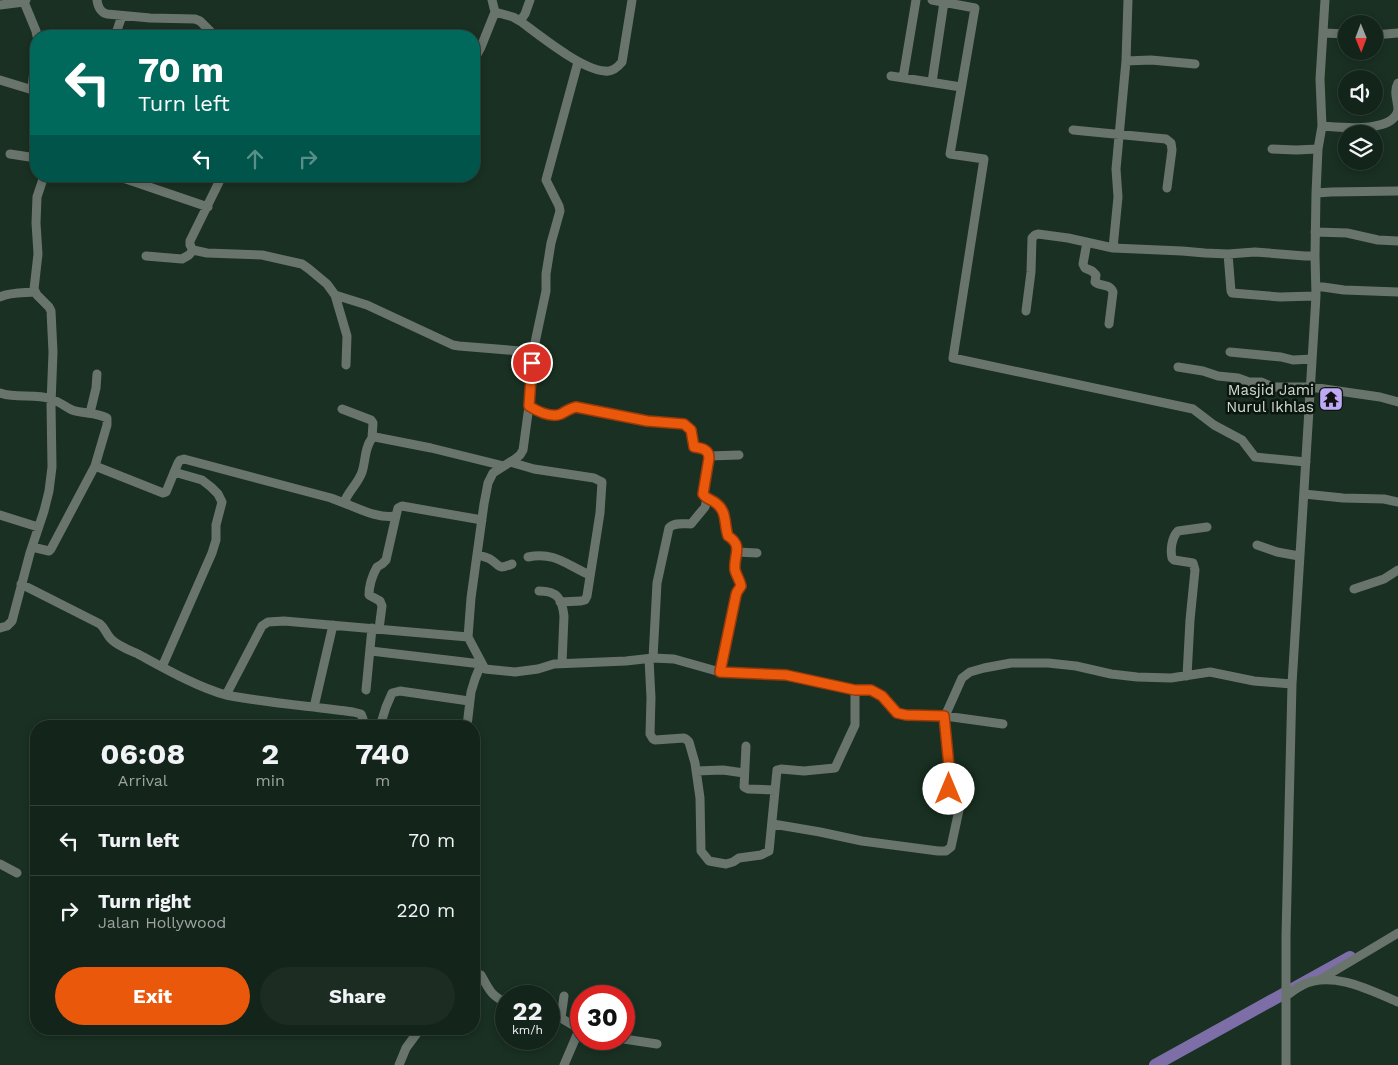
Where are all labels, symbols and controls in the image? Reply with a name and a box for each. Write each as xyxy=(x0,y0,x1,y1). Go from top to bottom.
north arrow xyxy=(1338,15,1382,60)
map controls xyxy=(1338,15,1383,170)
text: 70 m xyxy=(138,49,224,91)
icon: left xyxy=(55,50,120,115)
button: sound xyxy=(1338,70,1383,115)
text: Turn left xyxy=(138,91,230,116)
button: layers xyxy=(1338,125,1383,170)
icon: left xyxy=(188,145,216,173)
icon: ahead xyxy=(241,145,269,173)
icon: right xyxy=(294,145,322,173)
pin xyxy=(511,342,553,384)
icon: arrive xyxy=(518,349,546,377)
place label: Masjid Jami Nurul Ikhlas xyxy=(1226,381,1314,416)
temple icon: Masjid Jami Nurul Ikhlas xyxy=(1318,386,1344,412)
text: 06:08 xyxy=(100,736,185,771)
text: 2 xyxy=(261,736,279,771)
text: 740 xyxy=(355,736,410,771)
position arrow xyxy=(922,762,974,814)
text: Arrival xyxy=(118,771,168,790)
text: min xyxy=(256,771,285,790)
text: m xyxy=(375,771,390,790)
icon: left xyxy=(55,827,83,855)
text: Turn left xyxy=(98,829,179,852)
text: 70 m xyxy=(408,829,455,852)
text: Turn right xyxy=(98,890,191,913)
icon: right xyxy=(55,897,83,925)
text: 220 m xyxy=(396,899,455,922)
text: Jalan Hollywood xyxy=(98,913,226,932)
button: Exit xyxy=(55,967,250,1025)
button: Share xyxy=(260,967,455,1025)
speed limit sign: 30 xyxy=(570,985,635,1050)
text: 22 xyxy=(513,997,542,1026)
text: km/h xyxy=(512,1023,543,1037)

